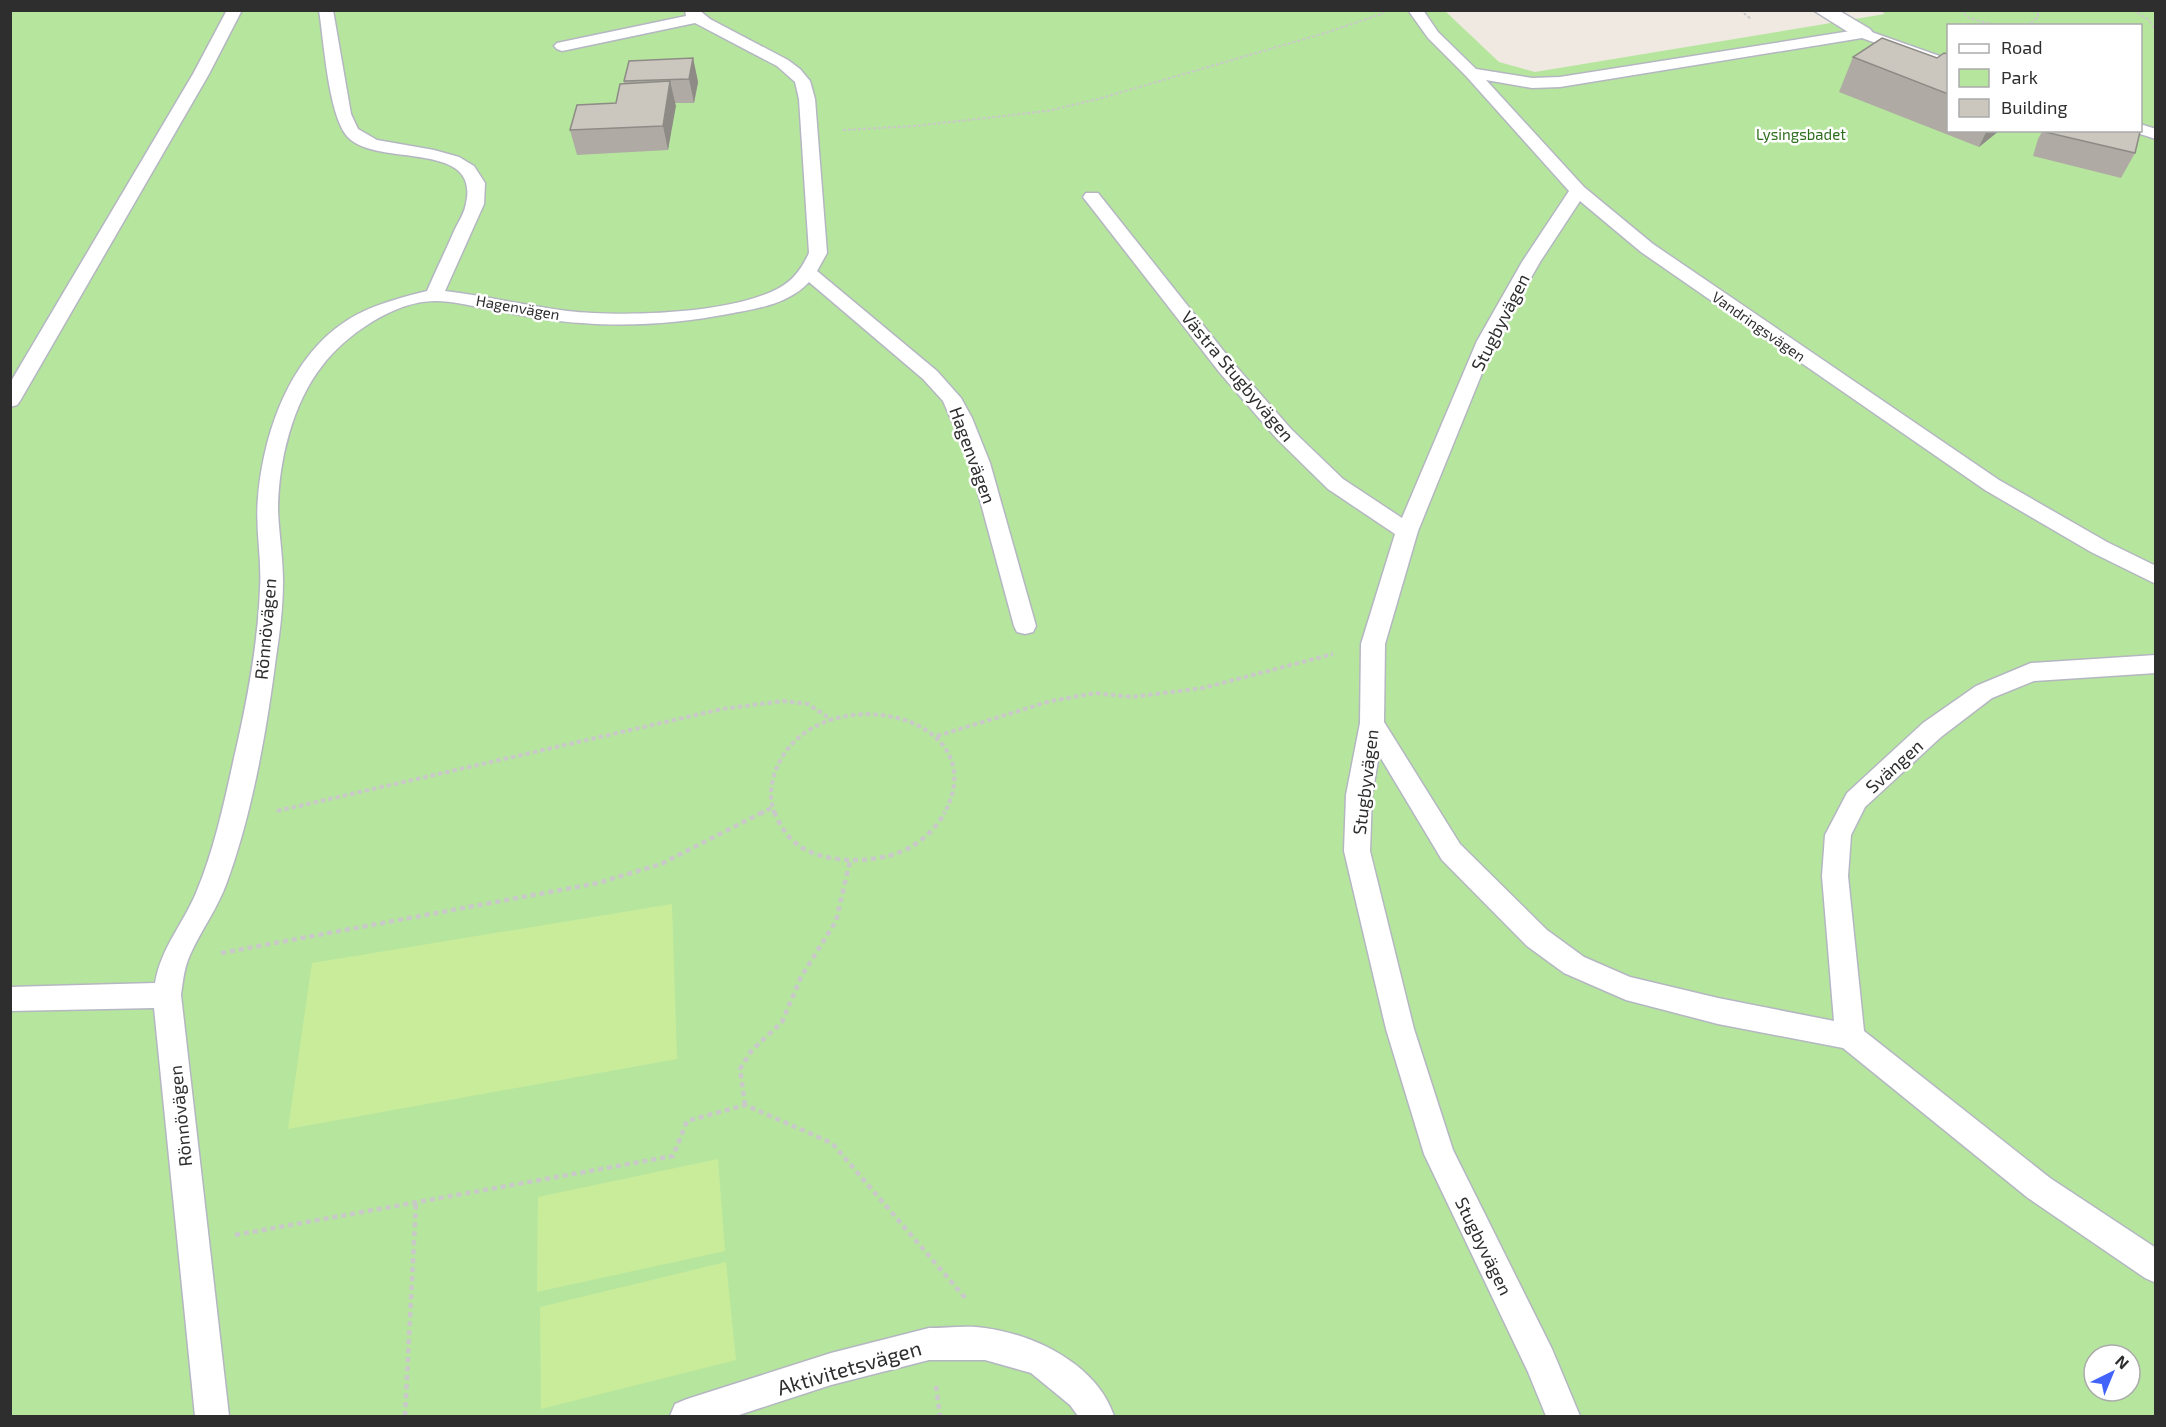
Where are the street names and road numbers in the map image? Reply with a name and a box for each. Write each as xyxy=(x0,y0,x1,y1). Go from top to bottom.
street label: Stugbyvägen xyxy=(1466,270,1534,374)
street label: Vandringsvägen xyxy=(1709,287,1809,365)
street label: Hagenvägen xyxy=(475,291,561,323)
street label: Västra Stugbyvägen xyxy=(1177,306,1299,446)
street label: Hagenvägen xyxy=(945,404,1001,506)
street label: Rönnövägen xyxy=(250,577,280,681)
street label: Stugbyvägen xyxy=(1348,728,1382,836)
street label: Svängen xyxy=(1861,734,1927,798)
street label: Rönnövägen xyxy=(164,1064,196,1168)
street label: Stugbyvägen xyxy=(1451,1193,1517,1299)
street label: Aktivitetsvägen xyxy=(774,1334,924,1400)

